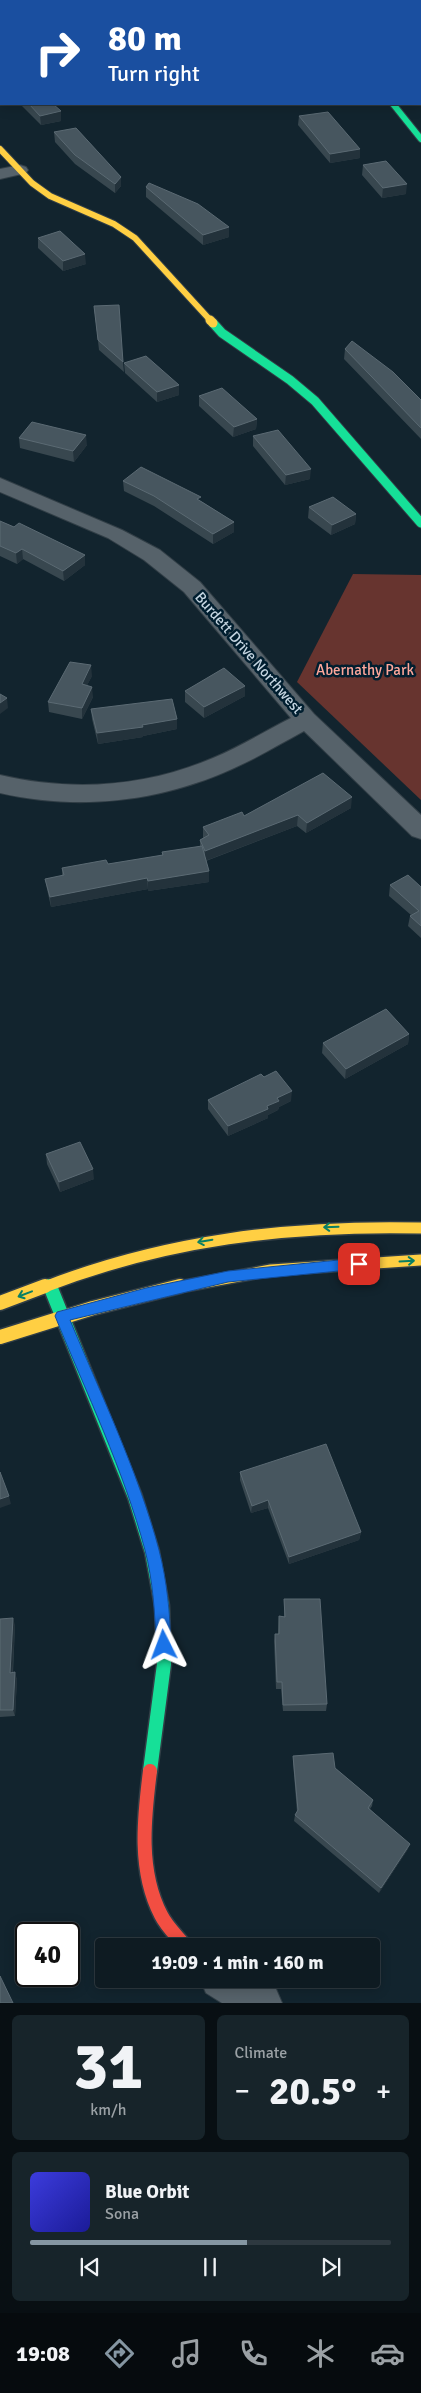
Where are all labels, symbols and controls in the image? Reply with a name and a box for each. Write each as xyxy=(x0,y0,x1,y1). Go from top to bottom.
text: 80 m xyxy=(108,17,182,60)
icon: right xyxy=(25,20,90,85)
text: Turn right xyxy=(108,60,200,87)
street label: Burdett Drive Northwest xyxy=(191,588,307,718)
park label: Abernathy Park xyxy=(316,661,414,679)
one-way arrow xyxy=(323,1223,339,1232)
one-way arrow xyxy=(198,1236,214,1246)
pin xyxy=(338,1243,380,1285)
icon: arrive xyxy=(345,1250,373,1278)
one-way arrow xyxy=(399,1256,415,1265)
one-way arrow xyxy=(17,1290,33,1299)
position arrow xyxy=(137,1618,189,1670)
speed limit sign: 40 xyxy=(15,1922,80,1987)
text: 19:09 · 1 min · 160 m xyxy=(151,1951,324,1975)
text: 31 xyxy=(73,2027,143,2107)
text: Climate xyxy=(235,2043,287,2063)
text: 20.5° xyxy=(269,2068,357,2115)
text: − xyxy=(235,2074,250,2108)
text: + xyxy=(376,2074,391,2108)
text: km/h xyxy=(90,2100,126,2120)
text: Blue Orbit xyxy=(105,2180,189,2204)
text: Sona xyxy=(105,2204,139,2224)
icon: previous xyxy=(76,2253,104,2281)
icon: pause xyxy=(196,2253,224,2281)
icon: next xyxy=(317,2253,345,2281)
icon: directions xyxy=(102,2336,137,2371)
icon: music xyxy=(169,2336,204,2371)
icon: phone xyxy=(236,2336,271,2371)
icon: climate xyxy=(303,2336,338,2371)
icon: car xyxy=(370,2336,405,2371)
text: 19:08 xyxy=(16,2340,70,2367)

